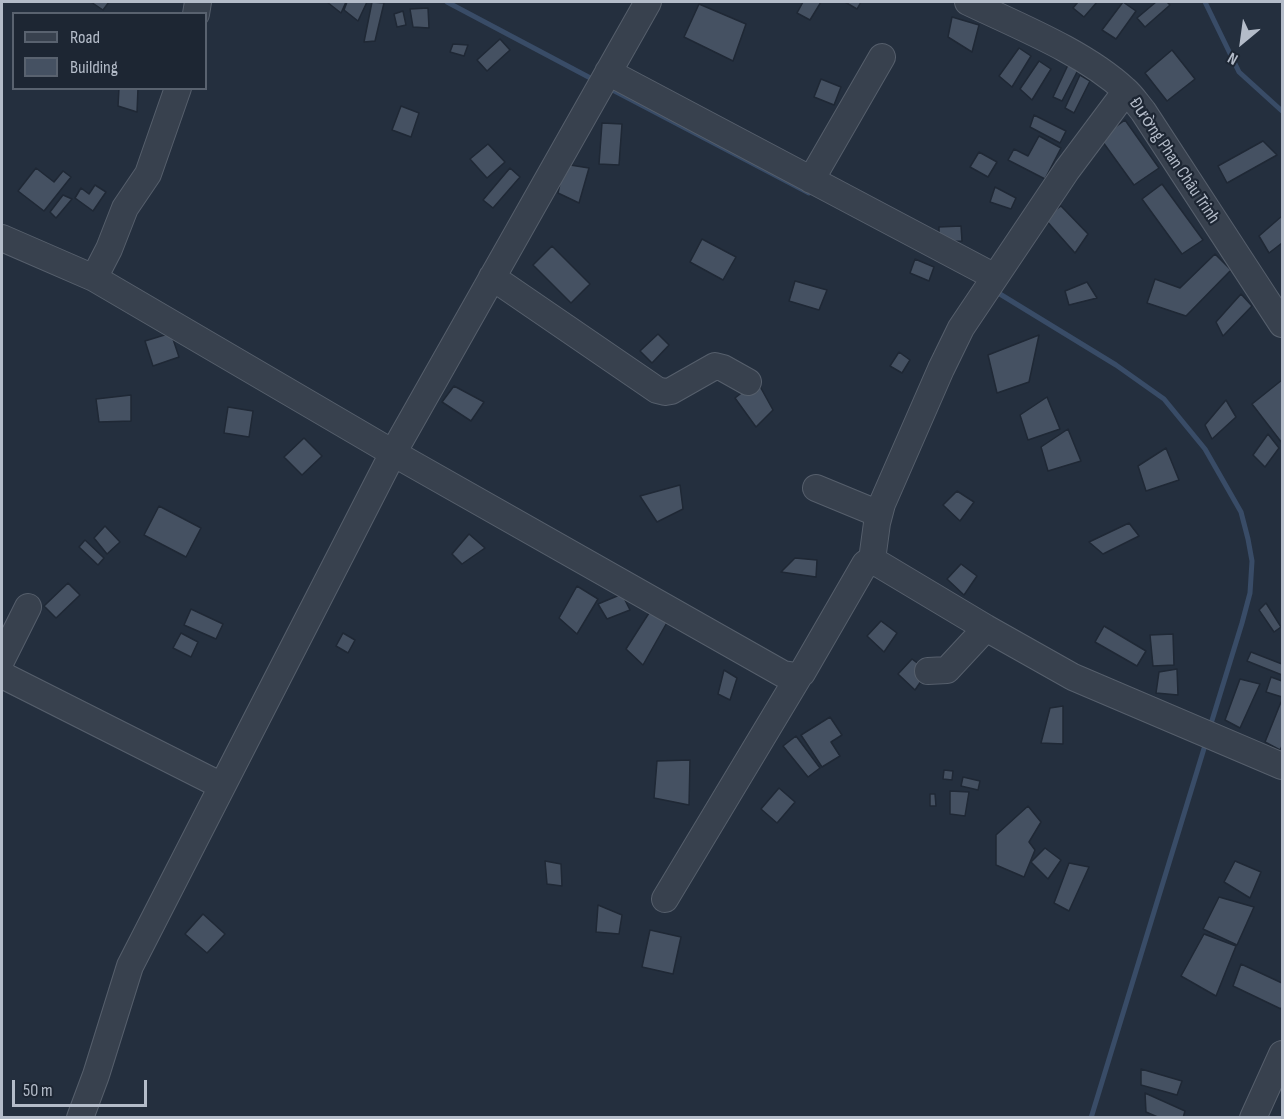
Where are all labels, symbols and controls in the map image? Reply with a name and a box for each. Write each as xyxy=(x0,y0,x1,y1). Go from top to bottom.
legend xyxy=(12,12,207,90)
north arrow xyxy=(1212,12,1272,72)
text: Road xyxy=(70,27,100,48)
text: N xyxy=(1225,48,1241,69)
text: Building xyxy=(70,57,118,78)
street label: Đường Phan Châu Trinh xyxy=(1124,94,1224,228)
scale bar xyxy=(15,1068,150,1106)
text: 50 m xyxy=(23,1080,53,1101)

